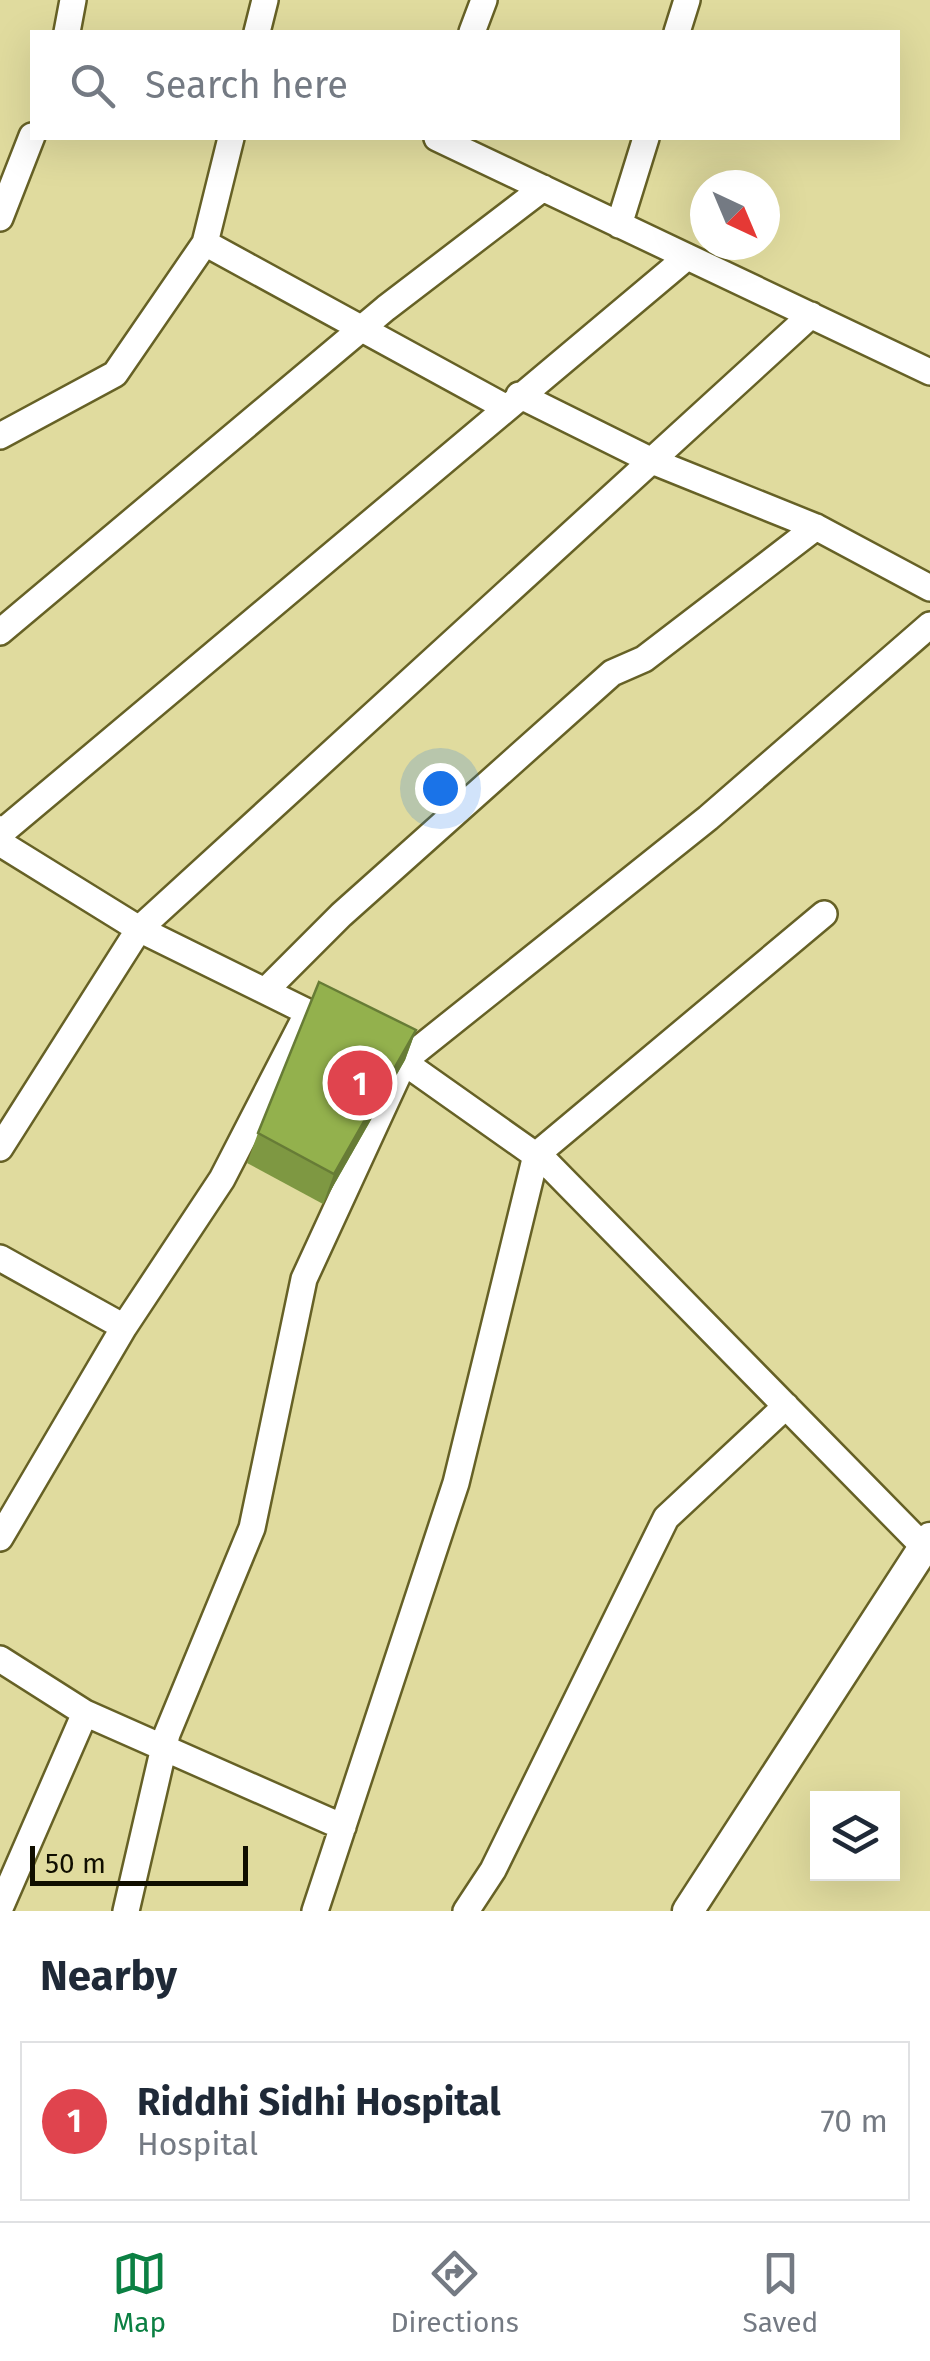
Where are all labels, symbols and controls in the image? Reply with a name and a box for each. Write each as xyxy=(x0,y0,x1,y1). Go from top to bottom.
search box xyxy=(30,30,900,140)
icon: search xyxy=(65,58,120,113)
text: Search here xyxy=(145,62,348,108)
north arrow xyxy=(690,170,780,260)
your location xyxy=(415,763,466,814)
pin: 1 xyxy=(328,1046,392,1120)
map controls xyxy=(810,1791,900,1881)
button: layers xyxy=(810,1791,900,1881)
scale bar xyxy=(30,1841,248,1886)
text: 50 m xyxy=(45,1847,106,1880)
text: Nearby xyxy=(40,1951,177,2001)
text: Riddhi Sidhi Hospital xyxy=(137,2079,501,2125)
text: 1 xyxy=(67,2102,82,2140)
text: 70 m xyxy=(820,2102,888,2140)
text: Hospital xyxy=(137,2125,258,2163)
tab: Map xyxy=(112,2246,167,2339)
tab: Directions xyxy=(390,2246,519,2339)
tab: Saved xyxy=(742,2246,818,2339)

